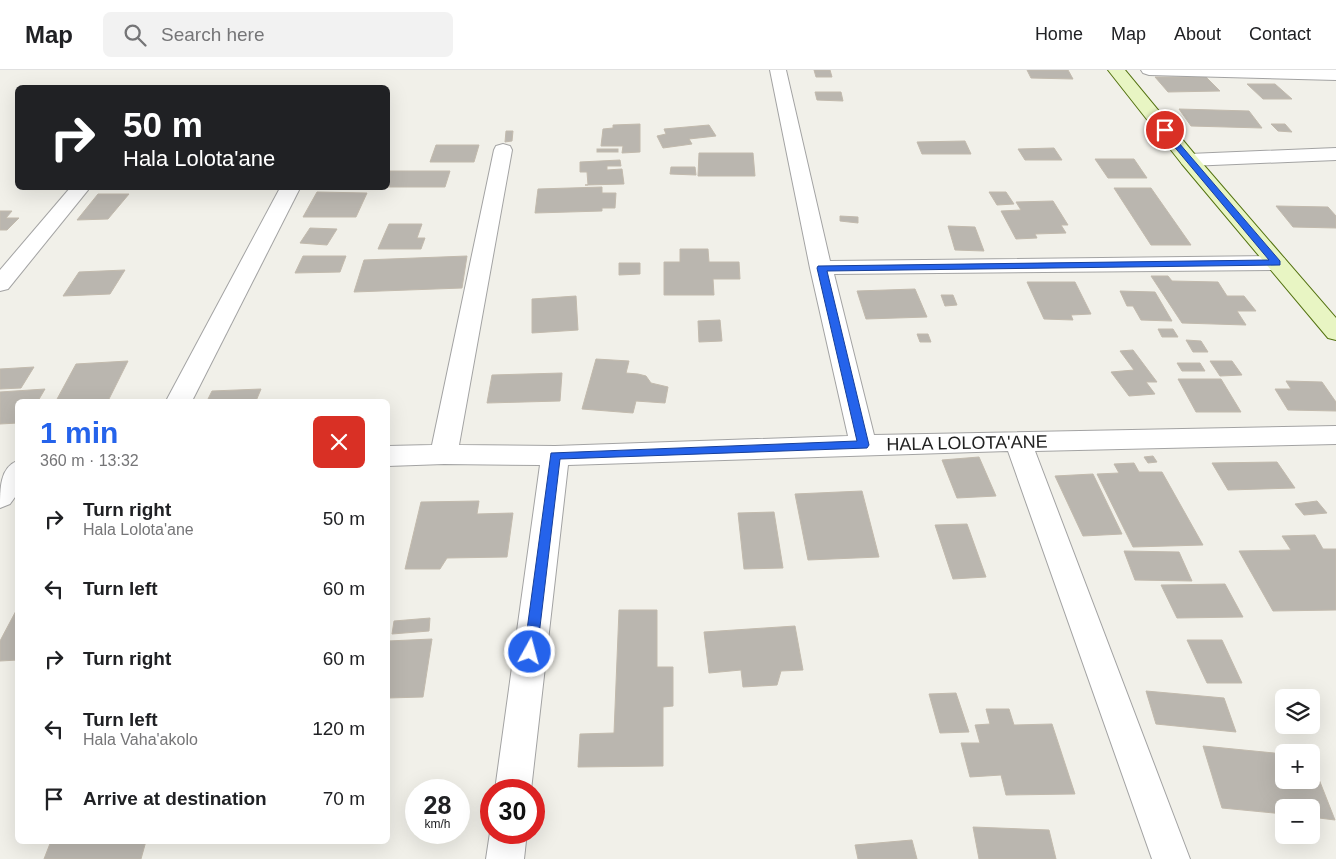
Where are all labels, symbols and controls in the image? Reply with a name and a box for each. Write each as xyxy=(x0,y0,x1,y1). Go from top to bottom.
search box xyxy=(103,12,453,57)
text: Map xyxy=(25,21,73,48)
icon: search xyxy=(121,21,149,49)
text: Search here xyxy=(161,24,265,45)
text: Home xyxy=(1035,24,1083,44)
text: Map xyxy=(1111,24,1146,44)
text: About xyxy=(1174,24,1221,44)
text: Contact xyxy=(1249,24,1311,44)
icon: right xyxy=(40,105,105,170)
text: 50 m xyxy=(123,105,203,144)
pin xyxy=(1144,109,1186,151)
icon: arrive xyxy=(1151,116,1179,144)
text: Hala Lolota'ane xyxy=(123,146,275,171)
text: 1 min xyxy=(40,416,118,449)
button: close xyxy=(313,416,365,468)
street label: HALA LOLOTA'ANE xyxy=(886,432,1048,454)
text: 360 m · 13:32 xyxy=(40,452,139,469)
text: Turn right xyxy=(83,499,171,520)
icon: right xyxy=(40,505,68,533)
text: 50 m xyxy=(323,508,365,529)
text: Hala Lolota'ane xyxy=(83,521,194,538)
icon: left xyxy=(40,575,68,603)
text: Turn left xyxy=(83,578,158,599)
text: 60 m xyxy=(323,578,365,599)
position arrow xyxy=(503,625,555,677)
icon: right xyxy=(40,645,68,673)
text: Turn right xyxy=(83,648,171,669)
text: 60 m xyxy=(323,648,365,669)
map controls xyxy=(1275,689,1320,844)
button: layers xyxy=(1275,689,1320,734)
text: Turn left xyxy=(83,709,158,730)
icon: left xyxy=(40,715,68,743)
text: 120 m xyxy=(312,718,365,739)
text: Hala Vaha'akolo xyxy=(83,731,198,748)
button: + xyxy=(1275,744,1320,789)
speed limit sign: 30 xyxy=(480,779,545,844)
icon: arrive xyxy=(40,785,68,813)
text: Arrive at destination xyxy=(83,788,267,809)
text: 70 m xyxy=(323,788,365,809)
text: 28 xyxy=(424,791,451,819)
button: − xyxy=(1275,799,1320,844)
text: km/h xyxy=(424,817,451,831)

